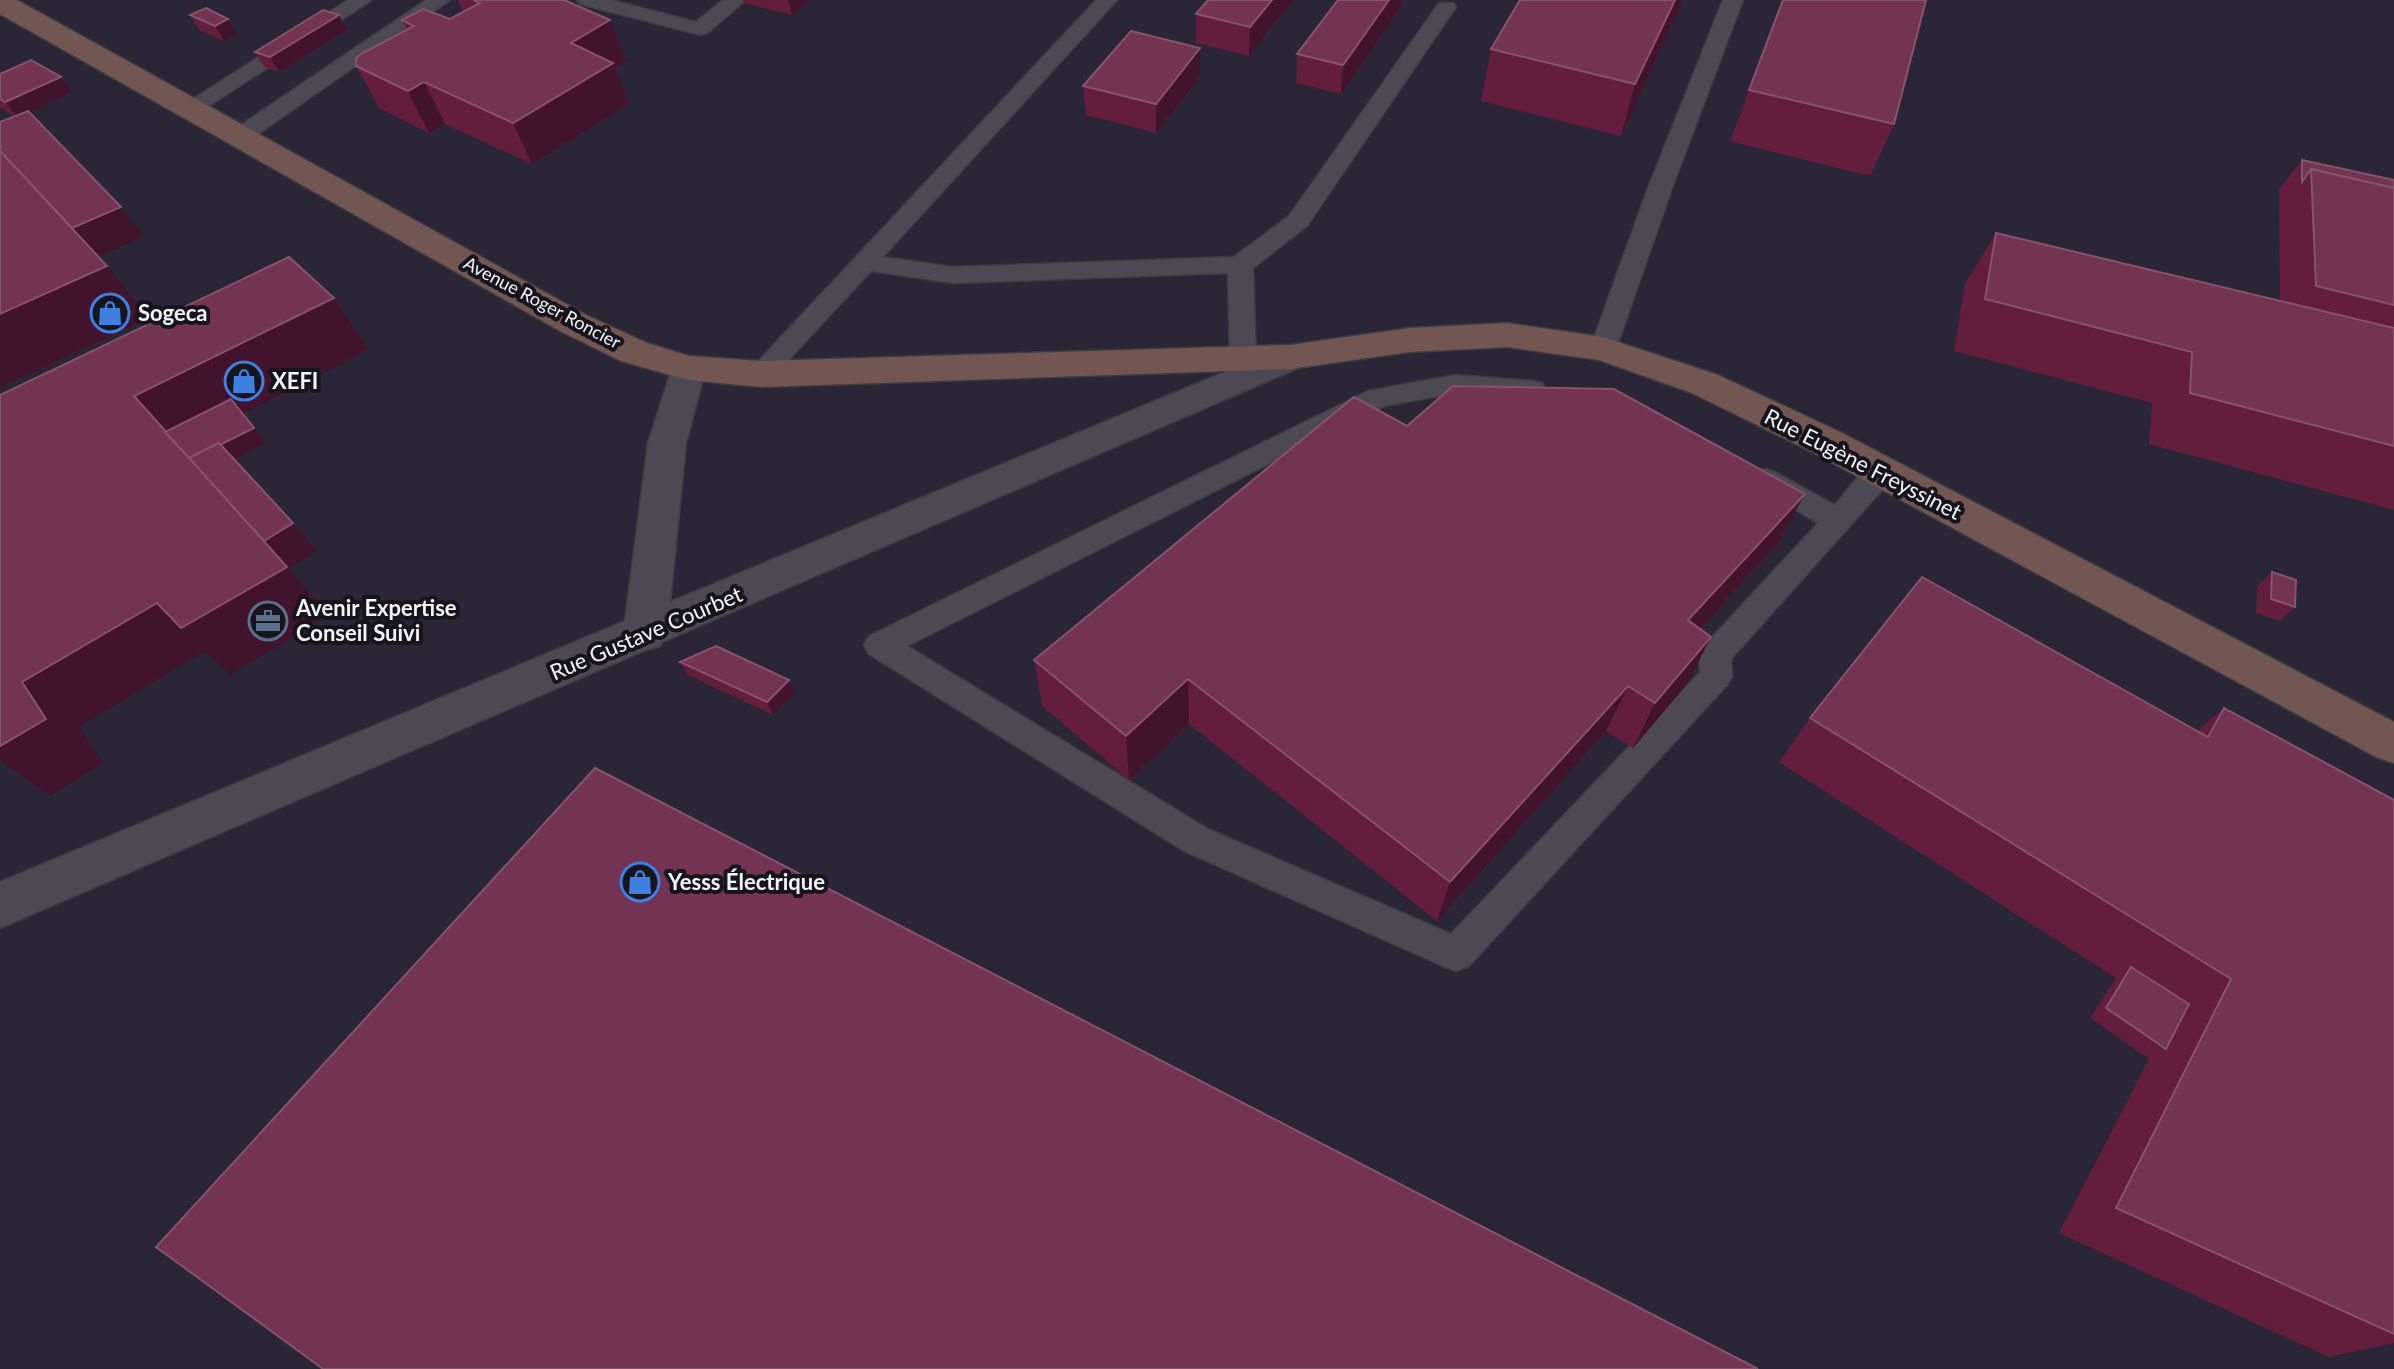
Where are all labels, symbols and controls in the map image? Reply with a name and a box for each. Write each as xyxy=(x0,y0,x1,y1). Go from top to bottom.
street label: Avenue Roger Roncier xyxy=(460,251,625,353)
shop icon: Sogeca xyxy=(89,292,131,334)
place label: Sogeca xyxy=(138,299,208,326)
shop icon: XEFI xyxy=(223,360,265,402)
place label: XEFI xyxy=(272,367,318,394)
street label: Rue Eugène Freyssinet xyxy=(1760,402,1966,525)
street label: Rue Gustave Courbet xyxy=(546,580,746,685)
place label: Avenir Expertise Conseil Suivi xyxy=(295,594,457,646)
office icon: Avenir Expertise Conseil Suivi xyxy=(247,600,289,642)
shop icon: Yesss Électrique xyxy=(619,861,661,903)
place label: Yesss Électrique xyxy=(667,868,825,895)

